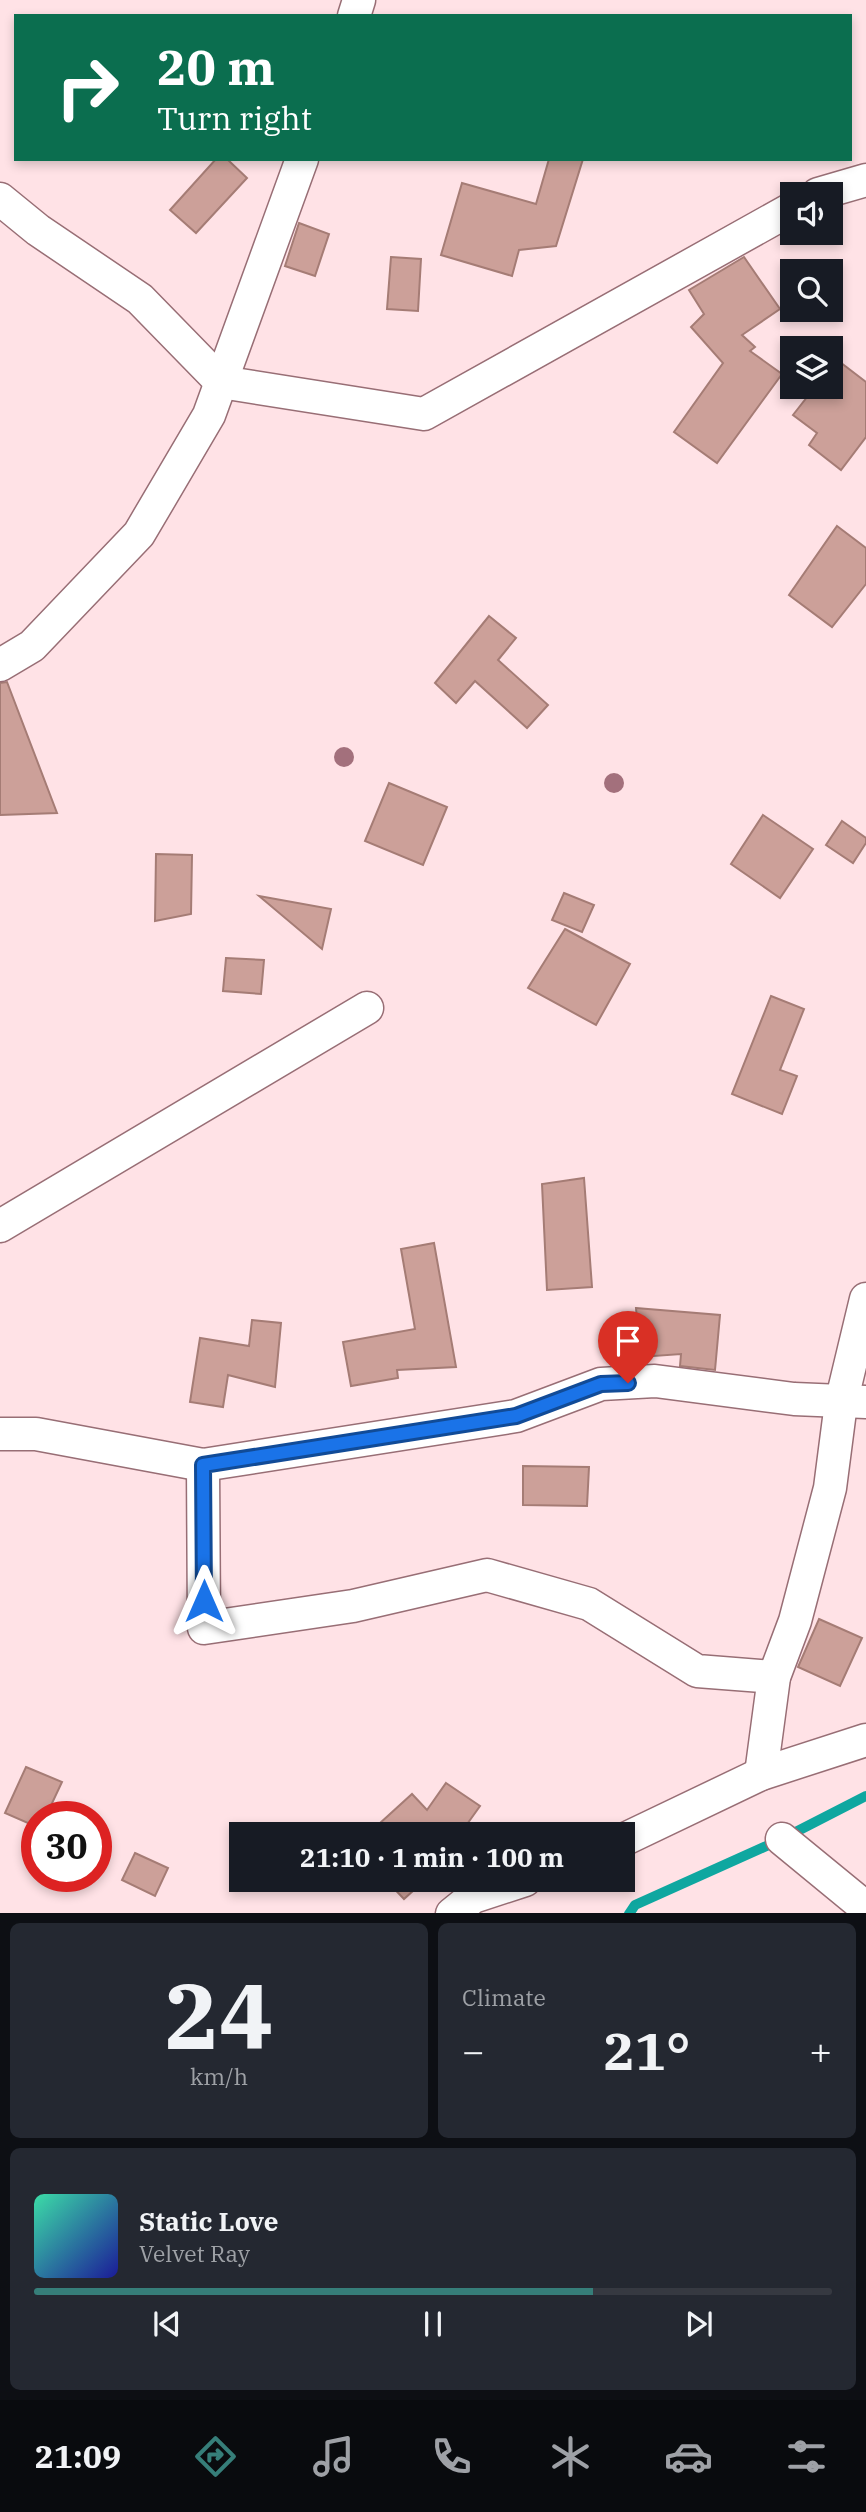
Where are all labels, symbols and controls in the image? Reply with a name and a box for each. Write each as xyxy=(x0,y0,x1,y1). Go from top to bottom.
text: 20 m xyxy=(157,35,275,98)
icon: right xyxy=(42,42,133,133)
text: Turn right xyxy=(157,97,312,139)
map controls xyxy=(780,182,843,399)
button: sound xyxy=(780,182,843,245)
button: search xyxy=(780,259,843,322)
button: layers xyxy=(780,336,843,399)
pin xyxy=(598,1311,658,1383)
icon: arrive xyxy=(609,1322,647,1360)
position arrow xyxy=(167,1564,241,1638)
speed limit sign: 30 xyxy=(21,1801,112,1892)
text: 21:10 · 1 min · 100 m xyxy=(300,1840,564,1874)
text: 24 xyxy=(164,1956,274,2074)
text: Climate xyxy=(462,1982,546,2012)
text: 21° xyxy=(604,2017,690,2084)
text: − xyxy=(462,2026,485,2075)
text: + xyxy=(809,2026,832,2075)
text: km/h xyxy=(190,2061,248,2091)
text: Static Love xyxy=(139,2204,278,2238)
text: Velvet Ray xyxy=(139,2238,250,2268)
icon: previous xyxy=(148,2305,186,2343)
icon: pause xyxy=(414,2305,452,2343)
icon: next xyxy=(680,2305,718,2343)
icon: directions xyxy=(191,2432,240,2481)
icon: music xyxy=(309,2432,358,2481)
icon: phone xyxy=(427,2432,476,2481)
icon: climate xyxy=(546,2432,595,2481)
icon: car xyxy=(664,2432,713,2481)
icon: filters xyxy=(782,2432,831,2481)
text: 21:09 xyxy=(35,2435,121,2477)

